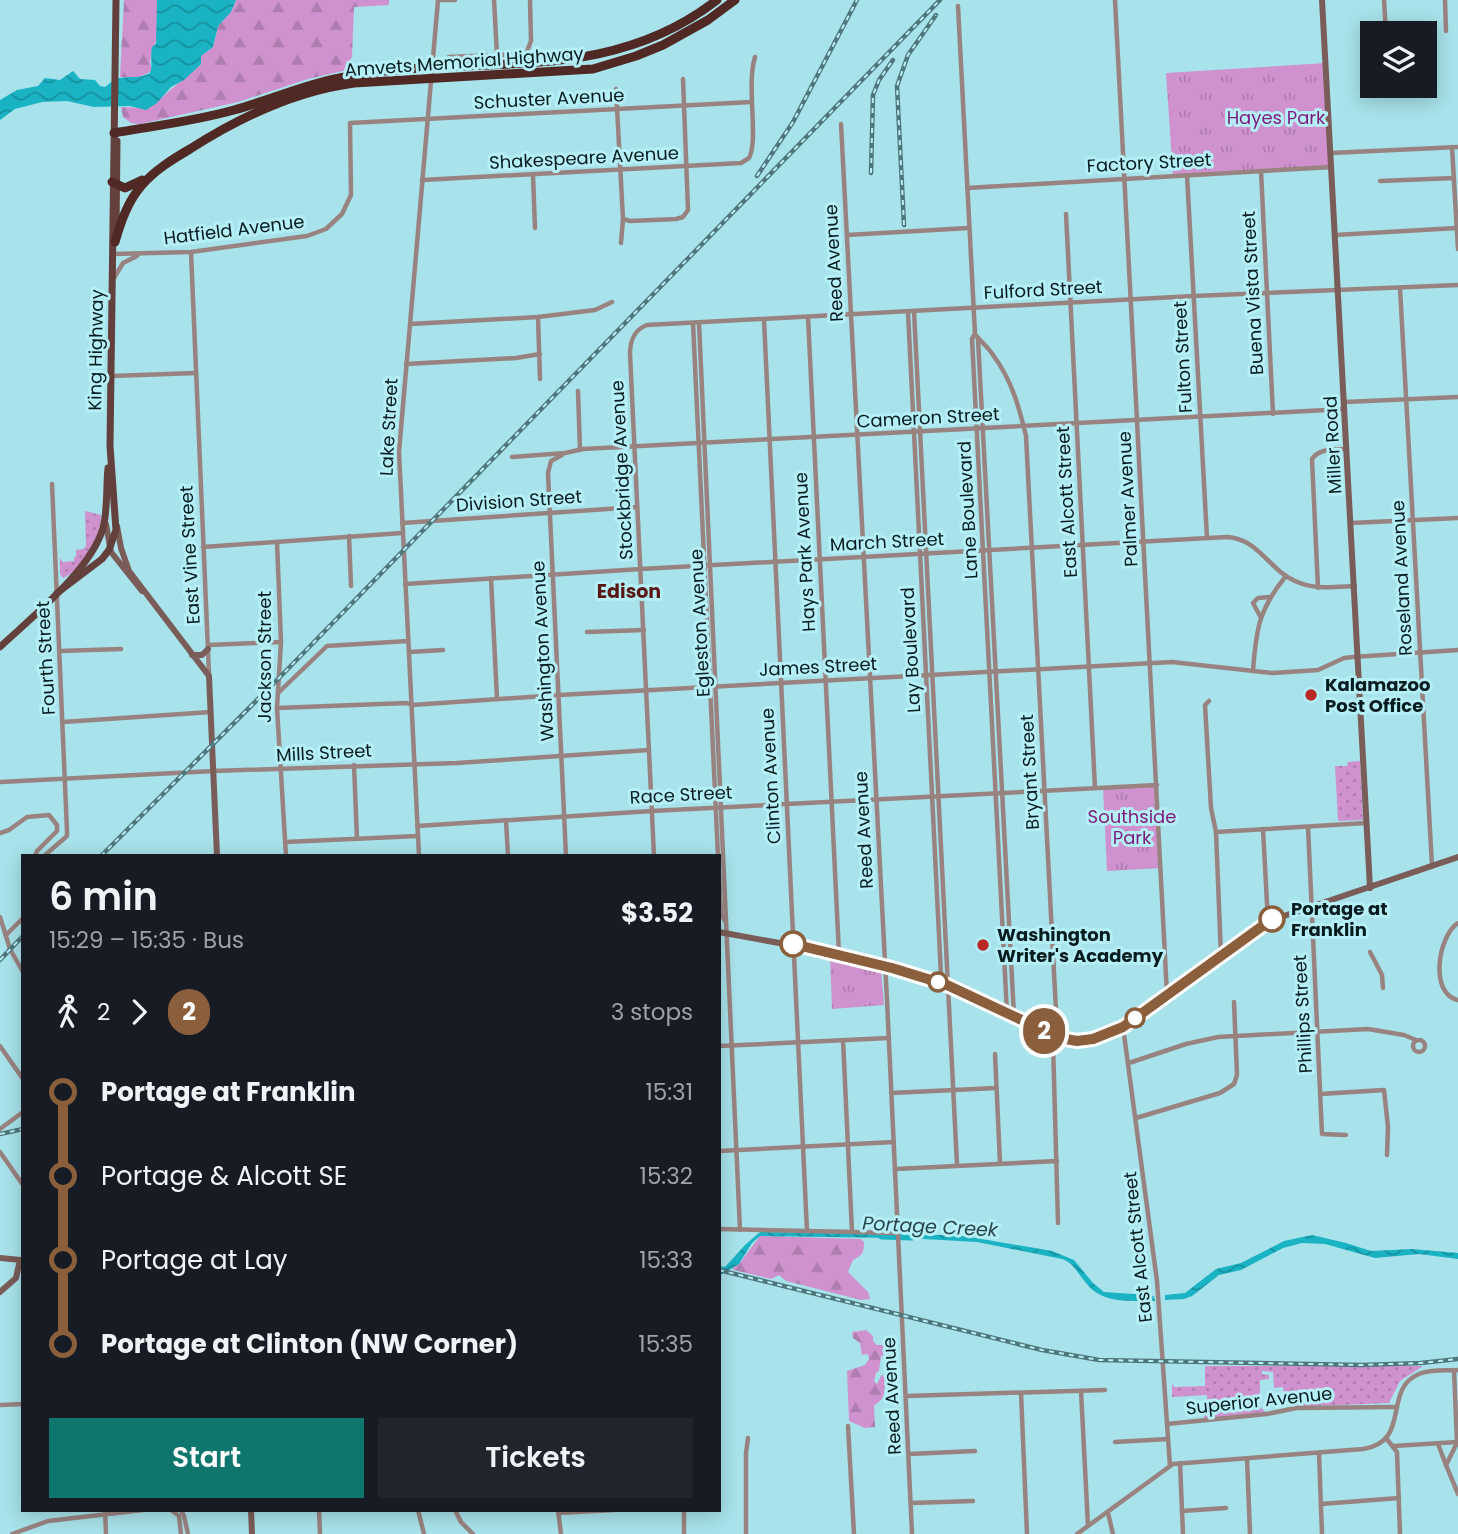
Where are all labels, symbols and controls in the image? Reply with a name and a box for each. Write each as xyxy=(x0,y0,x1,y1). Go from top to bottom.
map controls xyxy=(1360,21,1437,98)
button: layers xyxy=(1360,21,1437,98)
street label: Amvets Memorial Highway xyxy=(344,41,584,82)
street label: Schuster Avenue xyxy=(473,82,625,115)
park label: Hayes Park xyxy=(1227,105,1326,130)
street label: Shakespeare Avenue xyxy=(489,140,679,175)
street label: Factory Street xyxy=(1086,147,1212,178)
street label: Reed Avenue xyxy=(818,204,849,323)
street label: Hatfield Avenue xyxy=(162,208,306,251)
street label: Buena Vista Street xyxy=(1236,210,1269,376)
street label: Fulford Street xyxy=(983,274,1103,305)
street label: King Highway xyxy=(82,289,109,411)
street label: Fulton Street xyxy=(1167,300,1198,414)
street label: Lake Street xyxy=(373,377,404,477)
street label: Stockbridge Avenue xyxy=(604,379,639,561)
street label: Miller Road xyxy=(1317,395,1348,495)
street label: Cameron Street xyxy=(856,401,1000,434)
street label: East Alcott Street xyxy=(1050,426,1083,578)
street label: Palmer Avenue xyxy=(1111,431,1144,568)
street label: Lane Boulevard xyxy=(951,440,984,580)
street label: Hays Park Avenue xyxy=(788,472,821,633)
street label: Division Street xyxy=(455,484,583,517)
street label: East Vine Street xyxy=(173,485,206,625)
street label: Roseland Avenue xyxy=(1385,500,1418,656)
street label: March Street xyxy=(829,526,945,557)
street label: Egleston Avenue xyxy=(683,548,716,698)
street label: Washington Avenue xyxy=(525,560,560,742)
district label: Edison xyxy=(597,578,661,605)
street label: Lay Boulevard xyxy=(895,587,926,713)
street label: Jackson Street xyxy=(252,591,277,723)
street label: Fourth Street xyxy=(30,600,61,716)
street label: James Street xyxy=(758,651,878,682)
place label: Kalamazoo Post Office xyxy=(1325,672,1430,718)
marker: Kalamazoo Post Office xyxy=(1303,687,1319,703)
street label: Clinton Avenue xyxy=(754,707,787,845)
street label: Bryant Street xyxy=(1014,714,1045,830)
street label: Mills Street xyxy=(276,738,372,767)
street label: Reed Avenue xyxy=(848,771,879,890)
street label: Race Street xyxy=(629,779,733,810)
park label: Southside Park xyxy=(1088,804,1176,850)
text: 6 min xyxy=(49,870,158,923)
text: $3.52 xyxy=(621,895,693,931)
place label: Portage at Franklin xyxy=(1291,896,1388,942)
marker: Portage at Franklin xyxy=(1259,906,1285,932)
place label: Washington Writer's Academy xyxy=(997,922,1164,968)
text: 15:29 – 15:35 · Bus xyxy=(49,924,244,956)
unlabelled marker xyxy=(780,931,806,957)
marker: Washington Writer's Academy xyxy=(975,937,991,953)
street label: Phillips Street xyxy=(1287,954,1318,1074)
unlabelled marker xyxy=(928,972,948,992)
icon: walk xyxy=(49,993,87,1031)
icon: forward xyxy=(120,993,158,1031)
text: 2 xyxy=(182,995,196,1028)
text: 2 xyxy=(97,996,110,1028)
text: 3 stops xyxy=(611,996,693,1028)
line badge: 2 xyxy=(1021,1008,1067,1054)
unlabelled marker xyxy=(1125,1008,1145,1028)
text: 2 xyxy=(1037,1014,1051,1047)
text: Portage at Franklin xyxy=(101,1074,356,1110)
text: 15:31 xyxy=(645,1076,693,1108)
text: Portage & Alcott SE xyxy=(101,1158,347,1194)
text: 15:32 xyxy=(640,1160,693,1192)
street label: East Alcott Street xyxy=(1117,1170,1158,1324)
water label: Portage Creek xyxy=(862,1209,999,1244)
text: Portage at Lay xyxy=(101,1242,288,1278)
text: 15:33 xyxy=(639,1244,693,1276)
text: Portage at Clinton (NW Corner) xyxy=(101,1326,518,1362)
text: 15:35 xyxy=(638,1328,693,1360)
street label: Reed Avenue xyxy=(876,1337,907,1456)
street label: Superior Avenue xyxy=(1184,1380,1333,1421)
button: Start xyxy=(49,1418,364,1498)
button: Tickets xyxy=(378,1418,693,1498)

